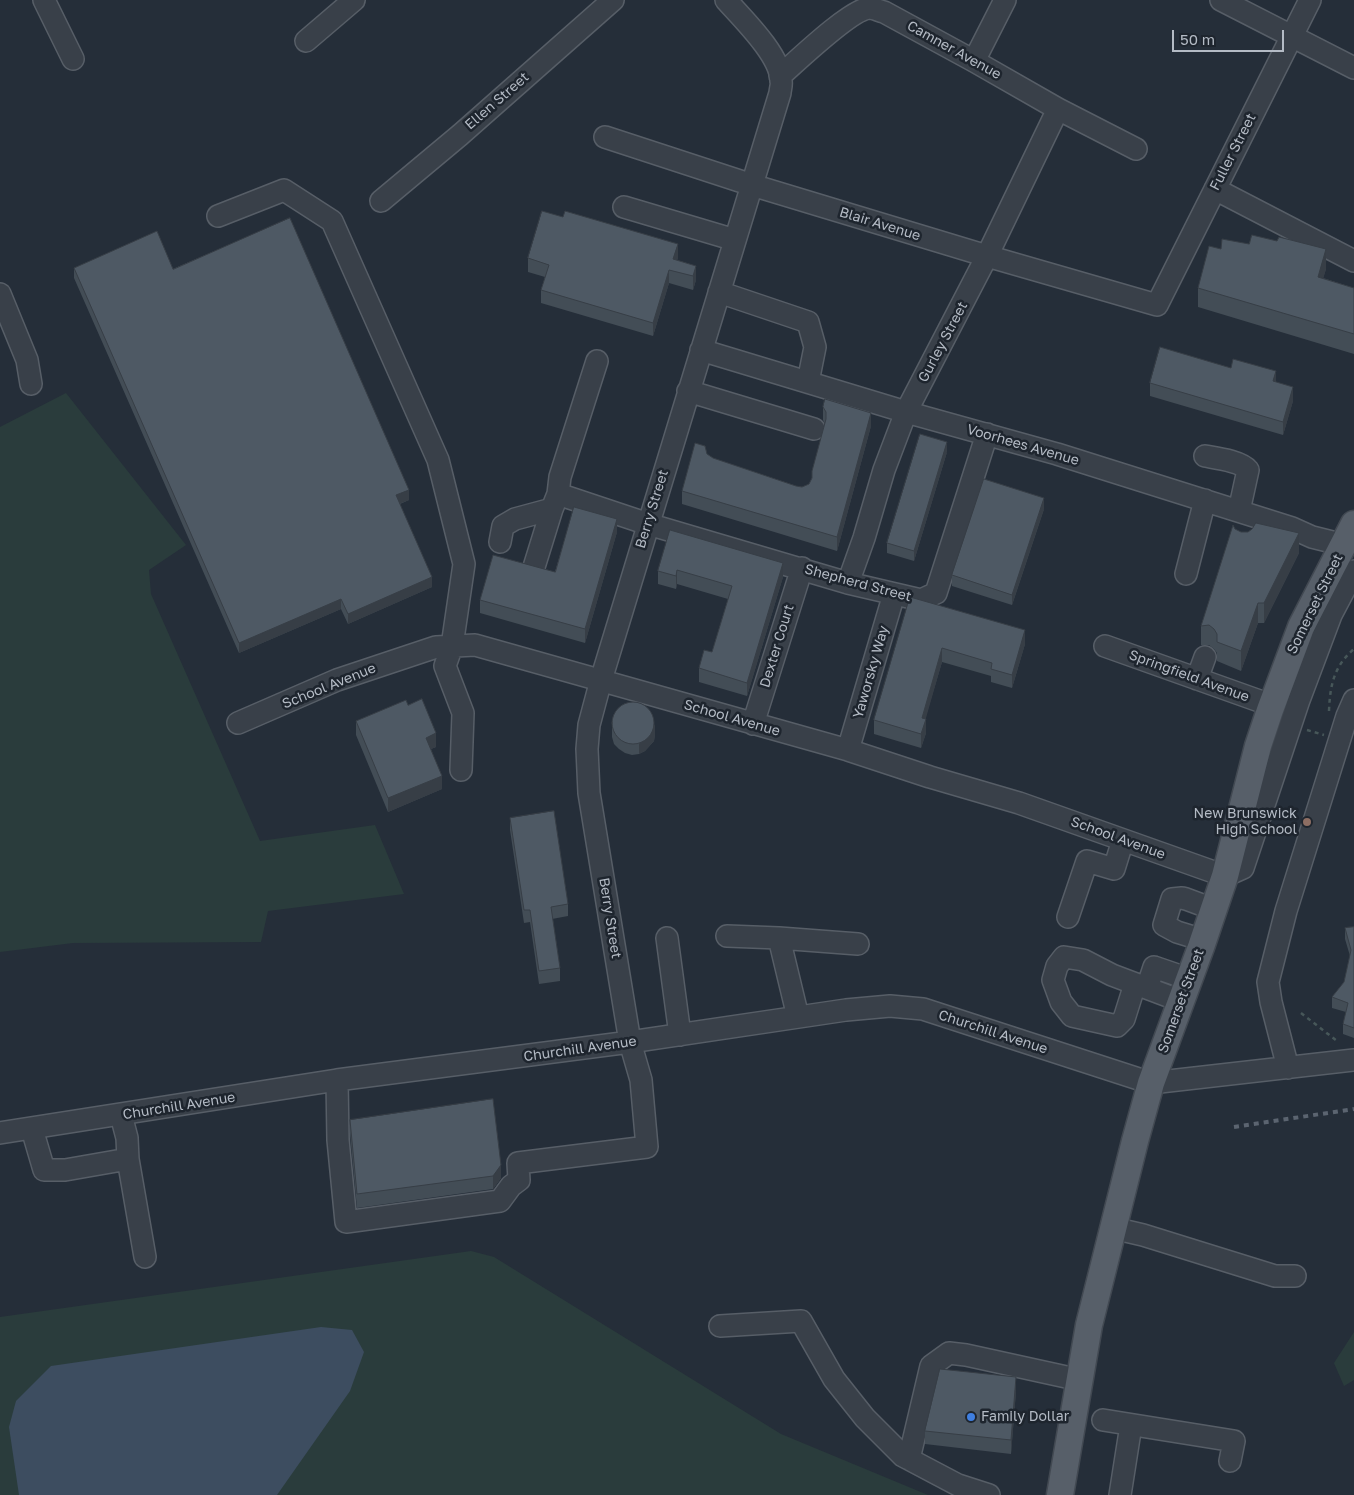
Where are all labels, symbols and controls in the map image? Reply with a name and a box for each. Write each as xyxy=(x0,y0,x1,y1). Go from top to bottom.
street label: Camner Avenue xyxy=(904,17,1004,83)
scale bar xyxy=(1174,20,1286,52)
text: 50 m xyxy=(1180,30,1215,48)
street label: Ellen Street xyxy=(462,69,532,133)
street label: Fuller Street xyxy=(1206,111,1260,193)
street label: Blair Avenue xyxy=(837,204,923,244)
street label: Gurley Street xyxy=(915,299,971,385)
street label: Voorhees Avenue xyxy=(965,421,1081,469)
street label: Berry Street xyxy=(632,468,672,550)
street label: Somerset Street xyxy=(1283,551,1347,657)
street label: Shepherd Street xyxy=(803,561,913,605)
street label: Dexter Court xyxy=(756,602,798,690)
street label: Yaworsky Way xyxy=(850,624,892,720)
street label: Springfield Avenue xyxy=(1127,646,1251,706)
street label: School Avenue xyxy=(280,660,378,712)
street label: School Avenue xyxy=(682,696,782,740)
place label: New Brunswick High School xyxy=(1194,806,1297,839)
street label: School Avenue xyxy=(1068,813,1168,863)
marker: New Brunswick High School xyxy=(1301,816,1313,828)
street label: Berry Street xyxy=(595,876,625,960)
street label: Somerset Street xyxy=(1154,947,1208,1055)
street label: Churchill Avenue xyxy=(936,1006,1050,1058)
street label: Churchill Avenue xyxy=(522,1033,638,1065)
street label: Churchill Avenue xyxy=(121,1089,237,1123)
place label: Family Dollar xyxy=(981,1409,1069,1425)
marker: Family Dollar xyxy=(965,1411,977,1423)

